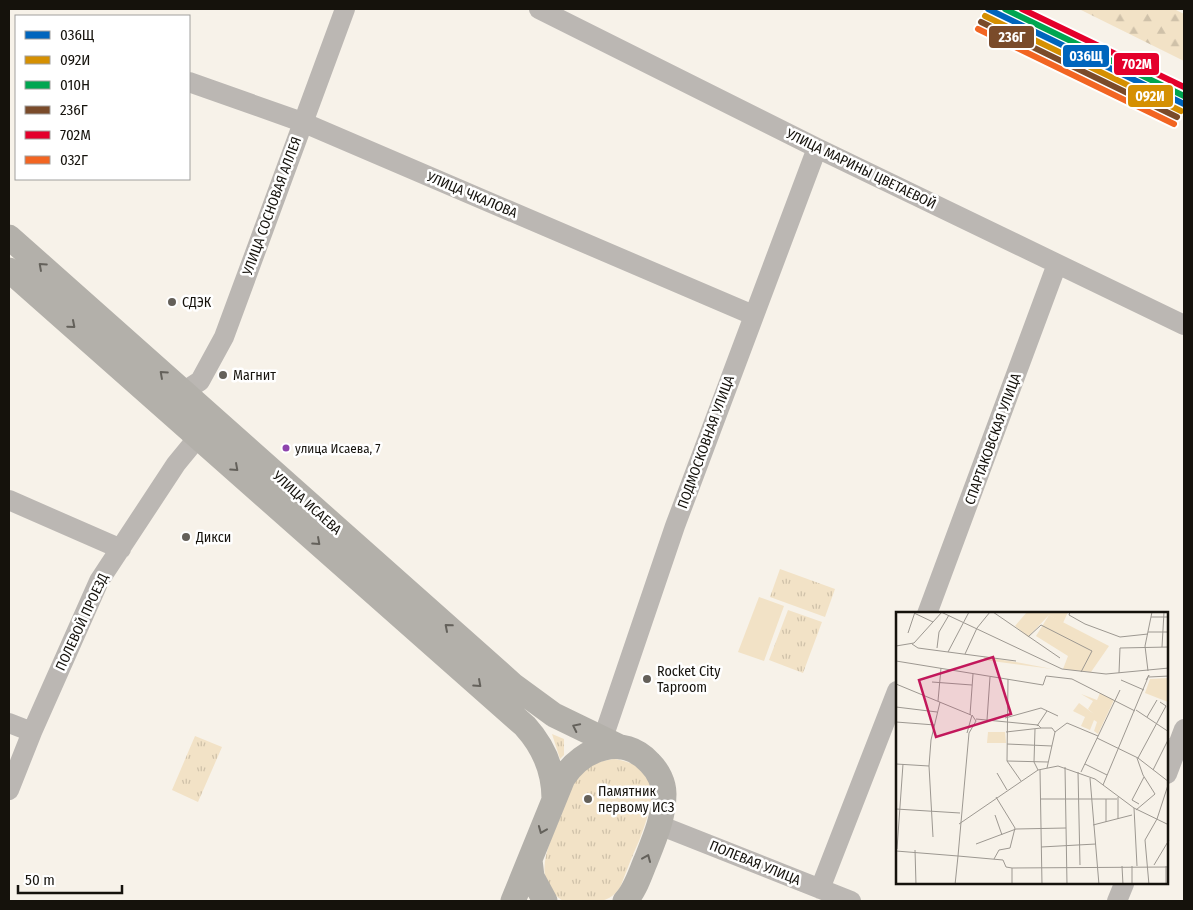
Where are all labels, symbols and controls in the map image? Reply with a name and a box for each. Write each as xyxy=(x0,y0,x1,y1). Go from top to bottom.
legend xyxy=(15,15,190,180)
line badge: 236Г xyxy=(988,25,1035,49)
text: 036Щ xyxy=(60,26,95,44)
text: 236Г xyxy=(998,29,1026,46)
line badge: 036Щ xyxy=(1062,44,1110,68)
text: 036Щ xyxy=(1069,48,1103,65)
text: 092И xyxy=(60,51,90,69)
line badge: 702М xyxy=(1113,52,1160,76)
text: 702М xyxy=(1122,56,1152,73)
text: 010Н xyxy=(60,76,90,94)
line badge: 092И xyxy=(1127,84,1174,108)
text: 092И xyxy=(1135,88,1165,105)
text: 236Г xyxy=(60,101,88,119)
street label: УЛИЦА МАРИНЫ ЦВЕТАЕВОЙ xyxy=(782,125,939,213)
text: 702М xyxy=(60,126,91,144)
street label: УЛИЦА СОСНОВАЯ АЛЛЕЯ xyxy=(239,134,305,279)
text: 032Г xyxy=(60,151,88,169)
street label: УЛИЦА ЧКАЛОВА xyxy=(423,168,520,222)
one-way arrow xyxy=(38,263,47,272)
place label: СДЭК xyxy=(182,294,212,311)
marker: СДЭК xyxy=(166,296,178,308)
one-way arrow xyxy=(66,320,75,328)
place label: Магнит xyxy=(233,367,276,384)
marker: Магнит xyxy=(217,369,229,381)
street label: СПАРТАКОВСКАЯ УЛИЦА xyxy=(961,370,1025,507)
one-way arrow xyxy=(160,371,169,380)
street label: ПОДМОСКОВНАЯ УЛИЦА xyxy=(674,373,738,511)
place label: улица Исаева, 7 xyxy=(295,441,381,456)
marker: улица Исаева, 7 xyxy=(281,443,291,453)
one-way arrow xyxy=(230,463,239,472)
street label: УЛИЦА ИСАЕВА xyxy=(268,467,345,539)
place label: Дикси xyxy=(195,529,231,546)
marker: Дикси xyxy=(180,531,192,543)
one-way arrow xyxy=(312,536,321,545)
street label: ПОЛЕВОЙ ПРОЕЗД xyxy=(52,570,112,673)
inset map xyxy=(896,612,1168,885)
one-way arrow xyxy=(445,625,454,633)
place label: Rocket City Taproom xyxy=(657,663,721,696)
marker: Rocket City Taproom xyxy=(641,673,653,685)
one-way arrow xyxy=(473,679,482,688)
one-way arrow xyxy=(572,723,581,733)
place label: Памятник первому ИСЗ xyxy=(598,783,675,816)
marker: Памятник первому ИСЗ xyxy=(582,793,594,805)
one-way arrow xyxy=(538,825,548,834)
street label: ПОЛЕВАЯ УЛИЦА xyxy=(707,837,804,889)
one-way arrow xyxy=(640,854,651,863)
scale bar xyxy=(18,862,121,894)
text: 50 m xyxy=(25,871,55,889)

